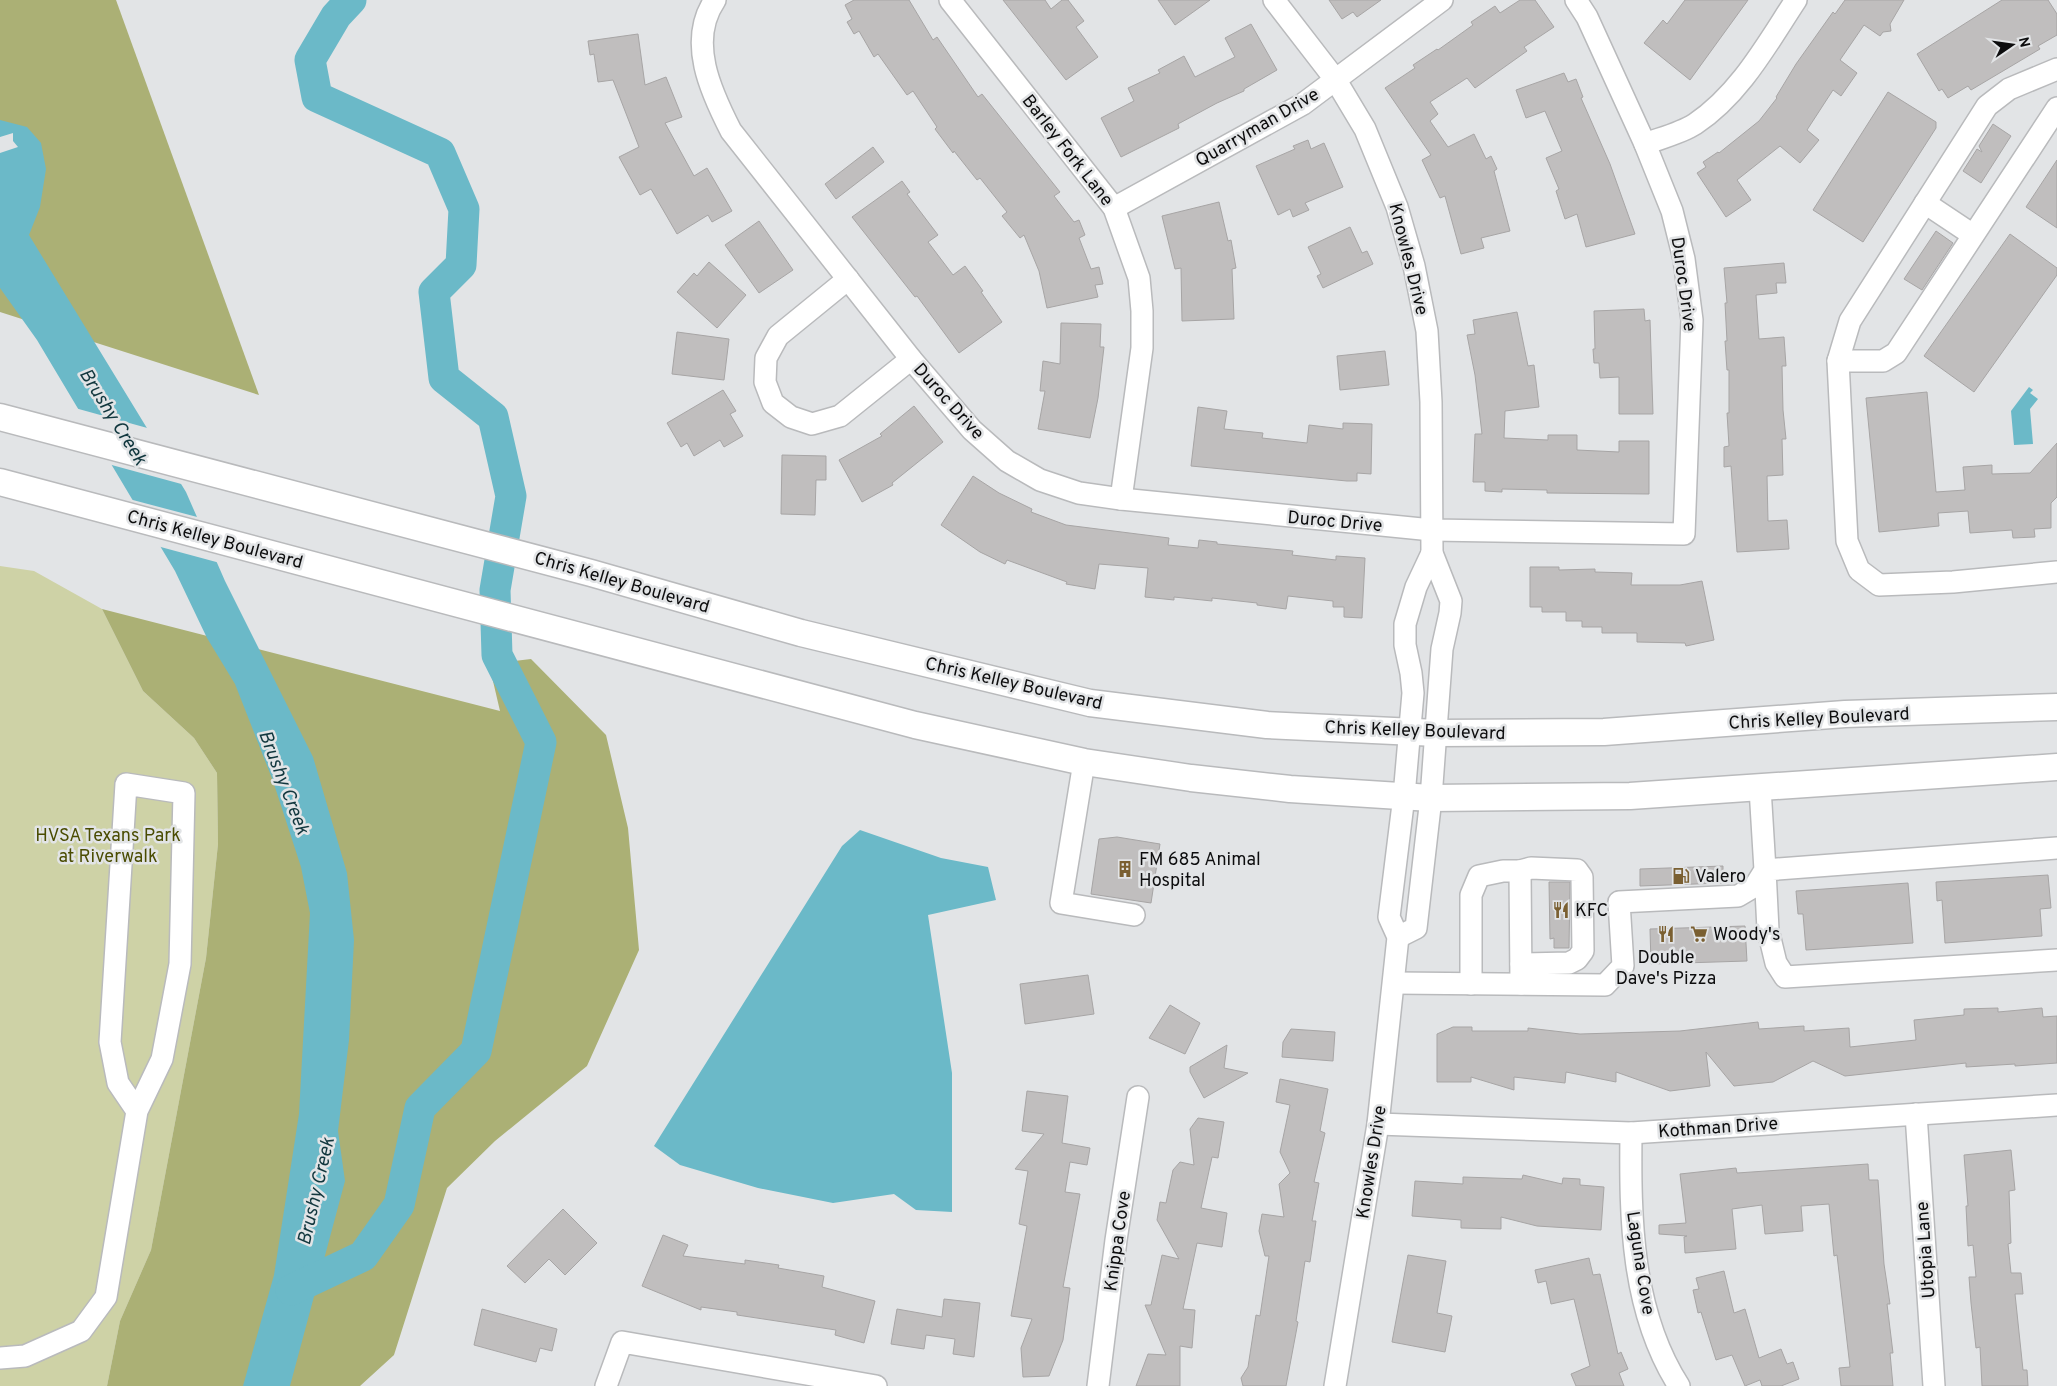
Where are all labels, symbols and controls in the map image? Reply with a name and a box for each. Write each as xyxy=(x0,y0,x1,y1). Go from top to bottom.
north arrow xyxy=(1987,20,2037,70)
text: N xyxy=(2014,36,2033,49)
street label: Quarryman Drive xyxy=(1192,84,1324,173)
street label: Barley Fork Lane xyxy=(1016,90,1118,211)
street label: Knowles Drive xyxy=(1383,201,1433,318)
street label: Duroc Drive xyxy=(1664,235,1701,333)
street label: Duroc Drive xyxy=(907,359,988,445)
water label: Brushy Creek xyxy=(73,364,152,470)
street label: Chris Kelley Boulevard xyxy=(124,506,305,575)
street label: Duroc Drive xyxy=(1286,507,1383,538)
street label: Chris Kelley Boulevard xyxy=(531,547,712,619)
street label: Chris Kelley Boulevard xyxy=(923,653,1105,716)
street label: Chris Kelley Boulevard xyxy=(1728,703,1910,736)
street label: Chris Kelley Boulevard xyxy=(1324,717,1506,746)
water label: Brushy Creek xyxy=(252,727,314,839)
park label: HVSA Texans Park at Riverwalk xyxy=(35,825,181,869)
place label: FM 685 Animal Hospital xyxy=(1139,849,1261,893)
building icon: FM 685 Animal Hospital xyxy=(1115,859,1135,879)
fuel station icon: Valero xyxy=(1671,866,1691,886)
place label: Valero xyxy=(1695,866,1746,889)
restaurant icon: KFC xyxy=(1551,900,1571,920)
place label: KFC xyxy=(1575,900,1608,923)
restaurant icon: Double Dave's Pizza xyxy=(1656,924,1676,944)
supermarket icon: Woody's xyxy=(1689,924,1709,944)
place label: Woody's xyxy=(1713,924,1780,947)
place label: Double Dave's Pizza xyxy=(1616,947,1716,991)
street label: Knowles Drive xyxy=(1352,1104,1393,1221)
street label: Kothman Drive xyxy=(1657,1113,1779,1144)
water label: Brushy Creek xyxy=(293,1135,341,1248)
street label: Knippa Cove xyxy=(1100,1189,1137,1293)
street label: Utopia Lane xyxy=(1912,1201,1941,1299)
street label: Laguna Cove xyxy=(1620,1210,1659,1317)

